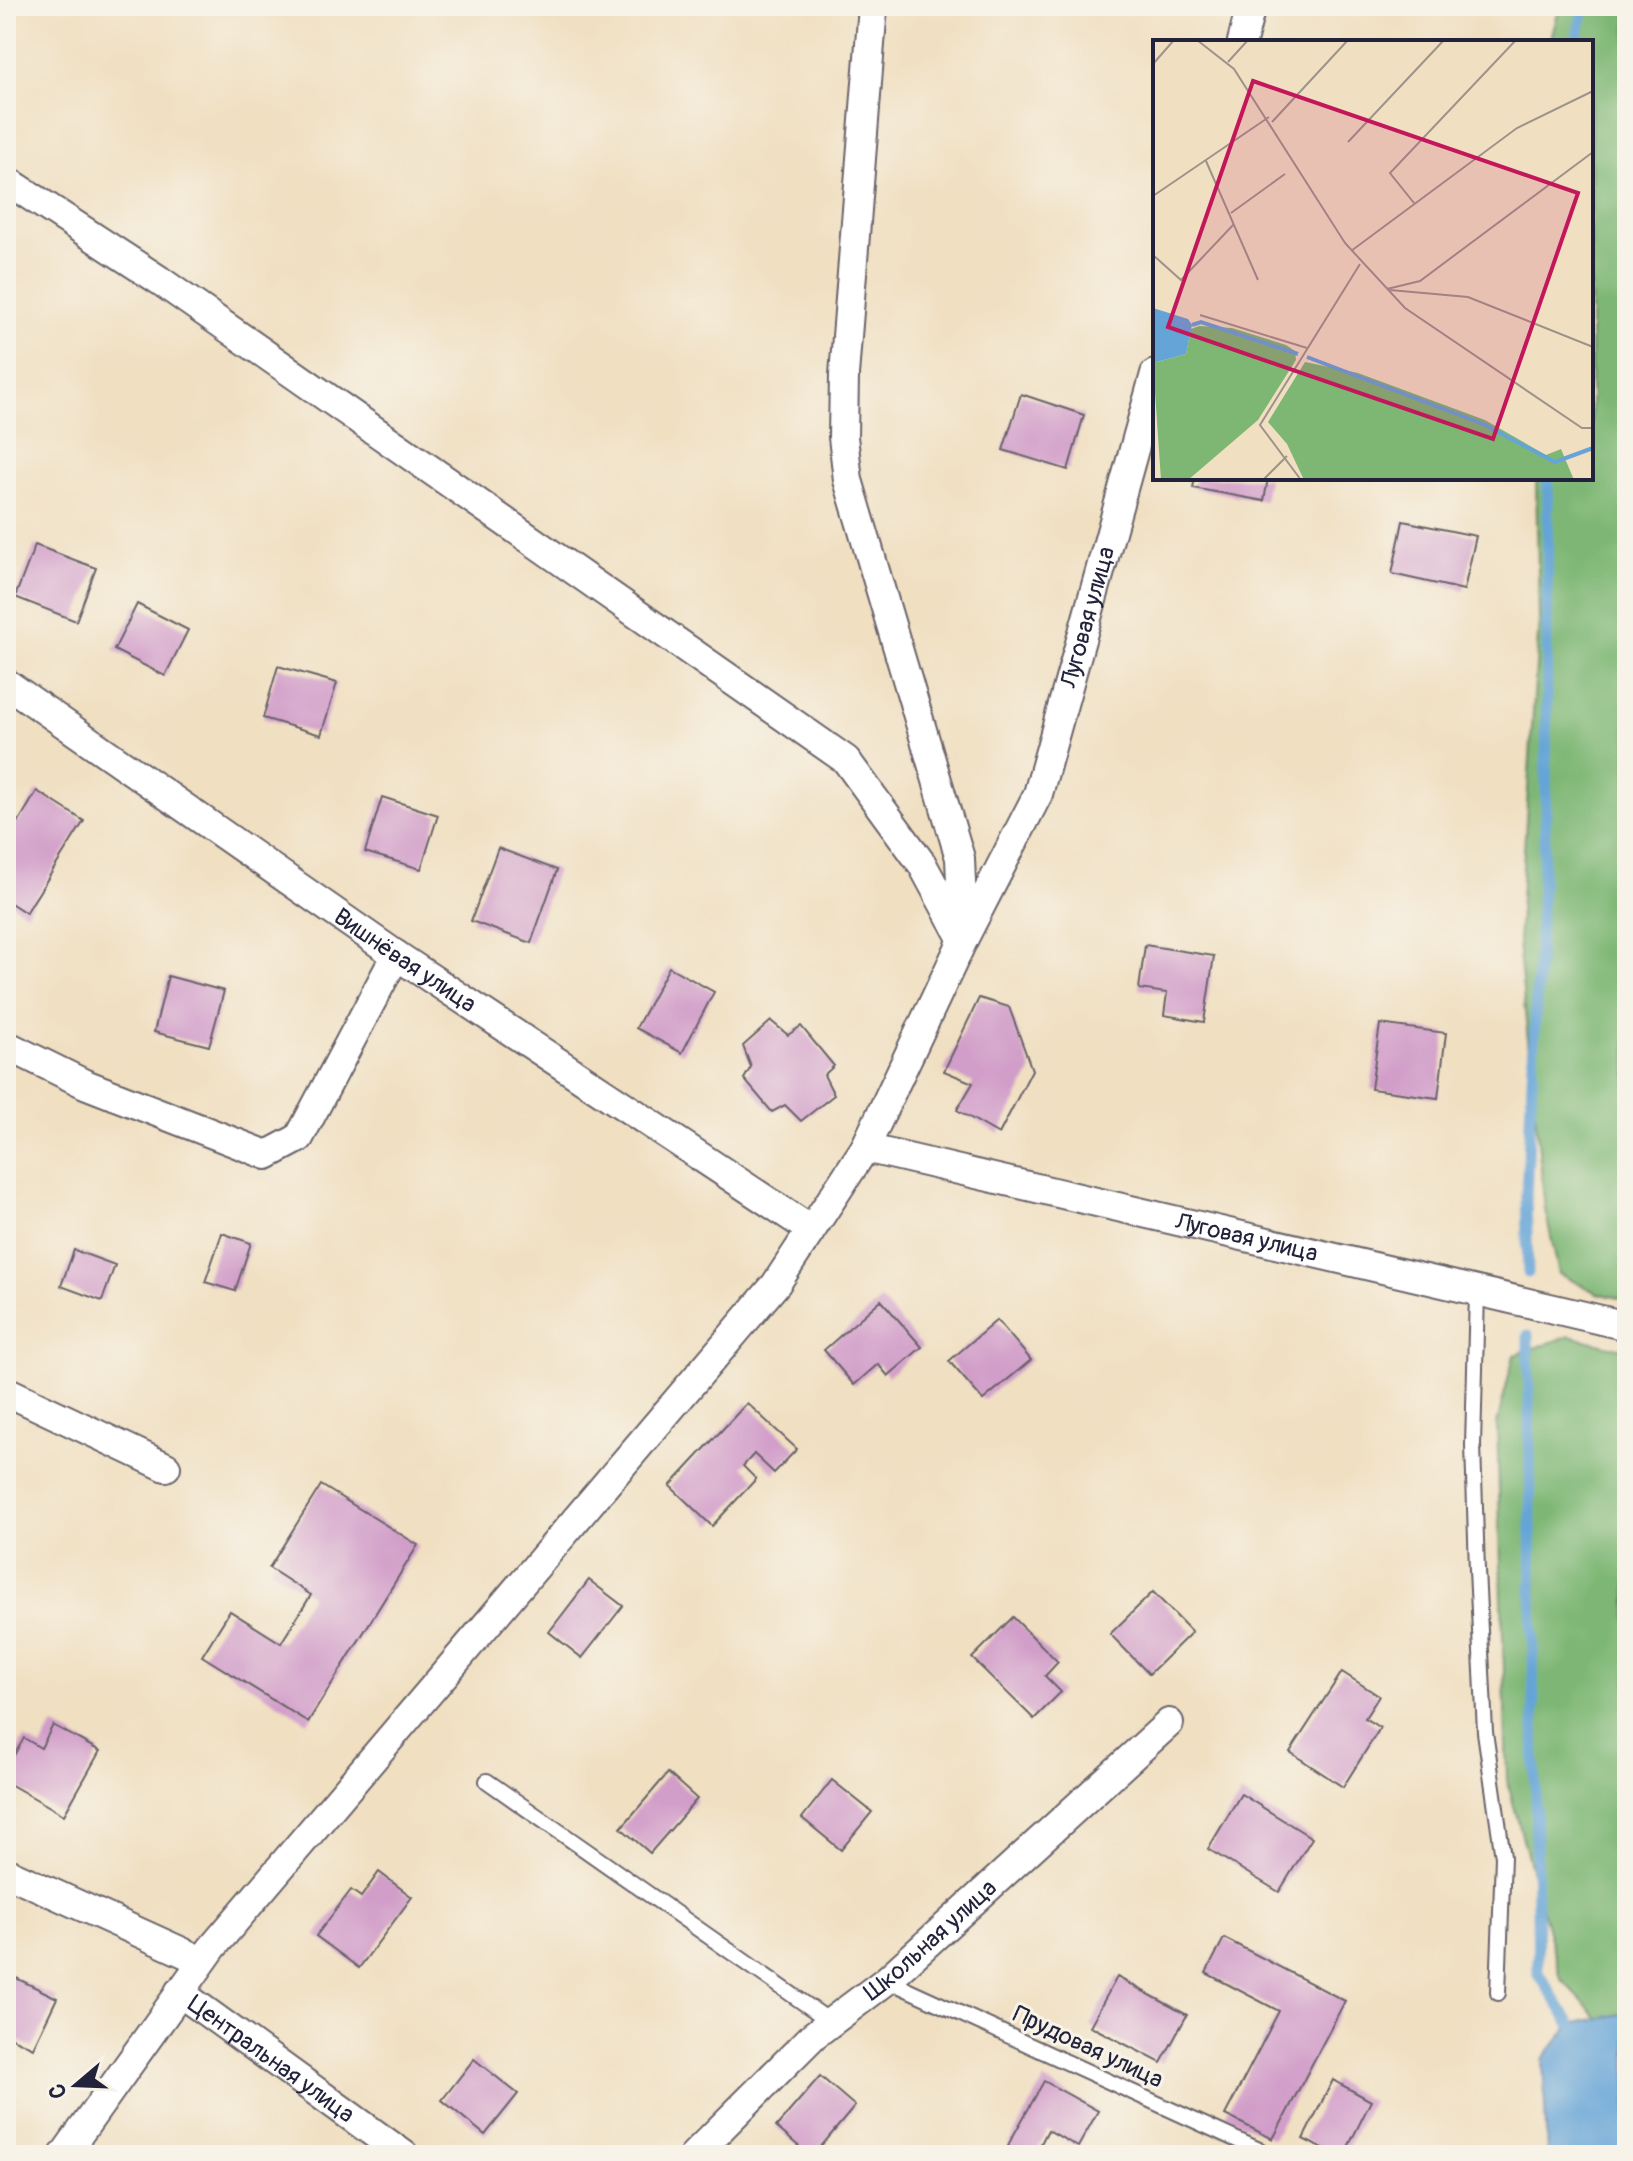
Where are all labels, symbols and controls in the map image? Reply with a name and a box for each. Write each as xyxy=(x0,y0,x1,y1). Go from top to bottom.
inset map xyxy=(1153,40,1593,480)
street label: Луговая улица xyxy=(1054,543,1121,692)
street label: Вишнёвая улица xyxy=(328,902,482,1019)
street label: Луговая улица xyxy=(1172,1206,1321,1268)
street label: Школьная улица xyxy=(858,1873,1002,2007)
street label: Центральная улица xyxy=(182,1989,360,2129)
street label: Прудовая улица xyxy=(1008,2000,1168,2094)
north arrow xyxy=(36,2045,116,2125)
text: С xyxy=(42,2080,73,2102)

